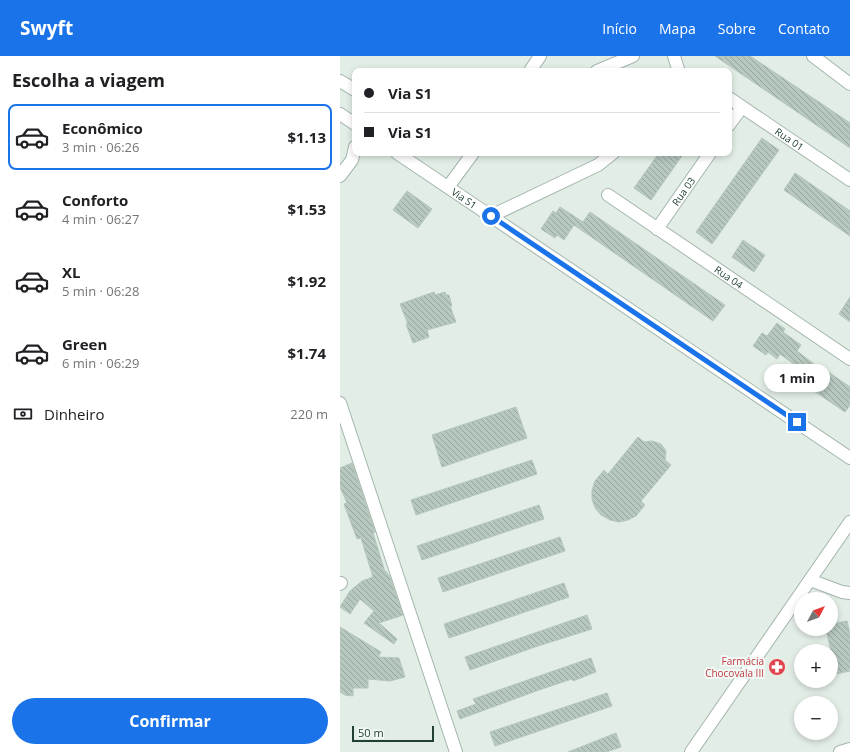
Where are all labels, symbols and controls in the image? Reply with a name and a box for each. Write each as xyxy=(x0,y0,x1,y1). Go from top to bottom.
text: Swyft xyxy=(20,15,73,41)
text: Início xyxy=(602,19,637,38)
text: Mapa xyxy=(659,19,696,38)
text: Sobre xyxy=(718,19,756,38)
text: Contato xyxy=(778,19,830,38)
text: Escolha a viagem xyxy=(12,68,165,92)
text: Via S1 xyxy=(388,83,432,103)
text: Econômico xyxy=(62,118,143,138)
icon: car xyxy=(14,119,50,155)
text: Via S1 xyxy=(388,122,432,142)
street label: Rua 01 xyxy=(772,124,807,154)
text: $1.13 xyxy=(287,127,326,147)
text: 3 min · 06:26 xyxy=(62,138,139,156)
street label: Rua 03 xyxy=(668,174,698,208)
street label: Via S1 xyxy=(449,185,480,212)
text: Conforto xyxy=(62,190,128,210)
icon: car xyxy=(14,191,50,227)
text: $1.53 xyxy=(287,199,326,219)
route start xyxy=(482,207,500,225)
text: 4 min · 06:27 xyxy=(62,210,139,228)
text: XL xyxy=(62,262,80,282)
street label: Rua 04 xyxy=(712,262,746,292)
icon: car xyxy=(14,263,50,299)
text: $1.92 xyxy=(287,271,326,291)
text: 5 min · 06:28 xyxy=(62,282,139,300)
text: Green xyxy=(62,334,107,354)
icon: car xyxy=(14,335,50,371)
text: $1.74 xyxy=(287,343,326,363)
text: 6 min · 06:29 xyxy=(62,354,139,372)
callout: 1 min xyxy=(764,364,830,392)
text: 1 min xyxy=(779,369,815,387)
icon: cash xyxy=(12,403,34,425)
text: Dinheiro xyxy=(44,404,104,424)
text: 220 m xyxy=(290,405,328,423)
route end xyxy=(788,413,806,431)
north arrow xyxy=(794,592,838,636)
map controls xyxy=(794,592,838,740)
button: + xyxy=(794,644,838,688)
place label: Farmácia Chocovala III xyxy=(705,654,764,680)
pharmacy icon: Farmácia Chocovala III xyxy=(767,657,787,677)
button: − xyxy=(794,696,838,740)
button: Confirmar xyxy=(12,698,328,744)
scale bar xyxy=(352,724,434,743)
text: 50 m xyxy=(358,725,384,740)

